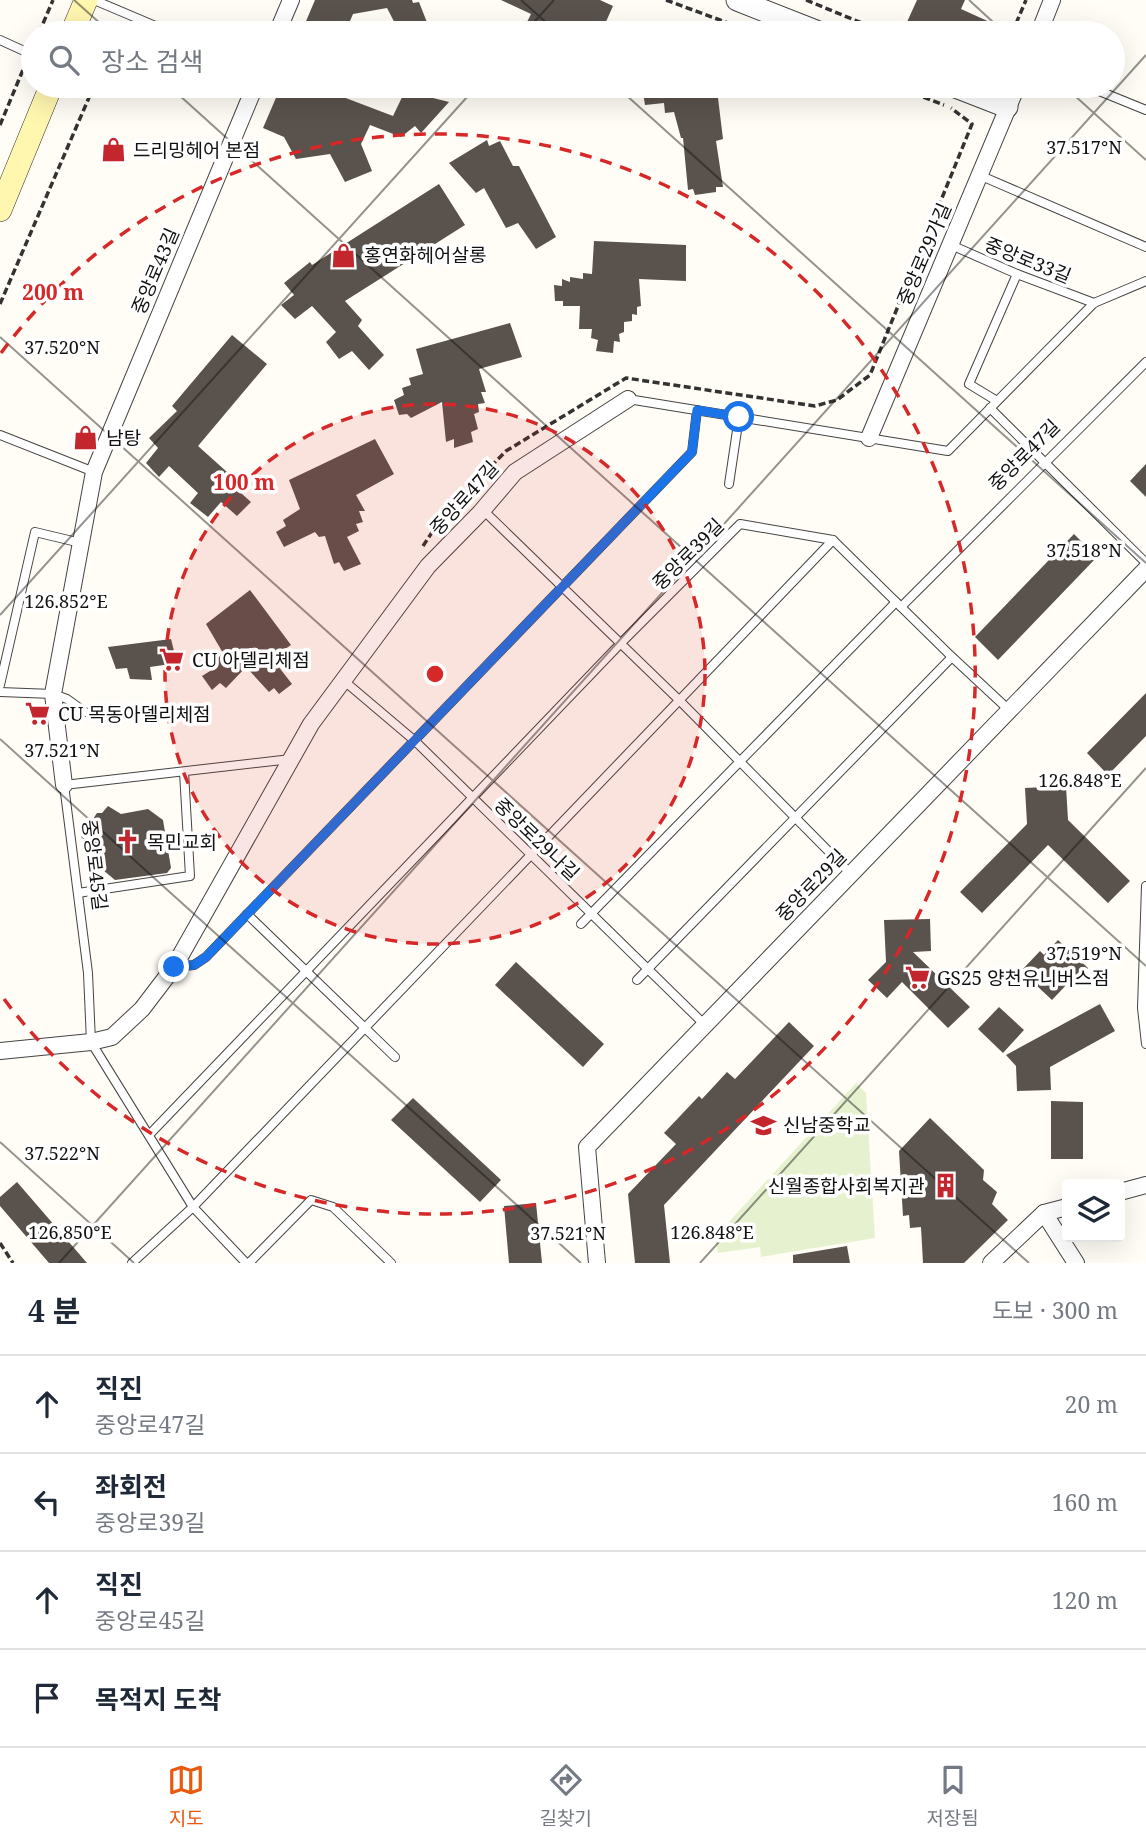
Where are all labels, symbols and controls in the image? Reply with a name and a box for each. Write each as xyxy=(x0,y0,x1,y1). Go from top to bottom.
search box xyxy=(21,21,1125,98)
icon: search xyxy=(45,41,83,79)
text: 장소 검색 xyxy=(101,43,203,79)
text: 37.517°N xyxy=(1046,135,1122,159)
shop icon: 드리밍헤어 본점 xyxy=(99,136,127,164)
place label: 드리밍헤어 본점 xyxy=(133,137,260,163)
street label: 중앙로29가길 xyxy=(891,199,957,309)
street label: 중앙로43길 xyxy=(125,224,185,318)
street label: 중앙로33길 xyxy=(981,231,1075,289)
shop icon: 홍연화헤어살롱 xyxy=(330,241,358,269)
place label: 홍연화헤어살롱 xyxy=(364,242,486,268)
text: 200 m xyxy=(22,278,84,306)
text: 37.520°N xyxy=(24,335,100,359)
route start xyxy=(723,401,754,432)
street label: 중앙로47길 xyxy=(983,414,1065,496)
shop icon: 남탕 xyxy=(72,424,100,452)
place label: 남탕 xyxy=(106,425,141,451)
street label: 중앙로47길 xyxy=(424,455,504,541)
text: 100 m xyxy=(213,468,275,496)
street label: 중앙로39길 xyxy=(647,513,729,595)
text: 37.518°N xyxy=(1046,538,1122,562)
text: 126.852°E xyxy=(24,589,108,613)
supermarket icon: CU 아델리체점 xyxy=(158,646,186,674)
place label: CU 아델리체점 xyxy=(192,647,310,673)
centre of rings xyxy=(423,662,447,686)
supermarket icon: CU 목동아델리체점 xyxy=(24,700,52,728)
place label: CU 목동아델리체점 xyxy=(58,701,211,727)
text: 37.521°N xyxy=(24,738,100,762)
text: 126.848°E xyxy=(1038,768,1122,792)
street label: 중앙로29나길 xyxy=(489,792,585,886)
street label: 중앙로45길 xyxy=(77,818,113,912)
church icon: 목민교회 xyxy=(113,828,141,856)
place label: 목민교회 xyxy=(147,829,217,855)
street label: 중앙로29길 xyxy=(770,843,852,927)
text: 37.519°N xyxy=(1046,941,1122,965)
route end xyxy=(158,951,189,982)
supermarket icon: GS25 양천유니버스점 xyxy=(903,964,931,992)
place label: GS25 양천유니버스점 xyxy=(937,965,1109,991)
school or university icon: 신남중학교 xyxy=(749,1111,777,1139)
place label: 신남중학교 xyxy=(783,1112,870,1138)
text: 37.522°N xyxy=(24,1141,100,1165)
building icon: 신월종합사회복지관 xyxy=(931,1172,959,1200)
place label: 신월종합사회복지관 xyxy=(768,1173,925,1199)
map controls xyxy=(1062,1179,1125,1242)
button: layers xyxy=(1062,1179,1125,1242)
text: 126.850°E xyxy=(28,1220,112,1244)
text: 126.848°E xyxy=(670,1220,754,1244)
text: 37.521°N xyxy=(530,1221,606,1245)
text: 4 분 xyxy=(28,1290,80,1331)
text: 도보 · 300 m xyxy=(992,1294,1118,1326)
text: 직진 xyxy=(95,1370,143,1406)
icon: ahead xyxy=(28,1385,66,1423)
text: 20 m xyxy=(1065,1388,1118,1420)
text: 중앙로47길 xyxy=(95,1408,205,1440)
text: 좌회전 xyxy=(95,1468,167,1504)
icon: left xyxy=(28,1483,66,1521)
text: 160 m xyxy=(1052,1486,1118,1518)
text: 중앙로39길 xyxy=(95,1506,205,1538)
text: 직진 xyxy=(95,1566,143,1602)
icon: ahead xyxy=(28,1581,66,1619)
text: 120 m xyxy=(1052,1584,1118,1616)
text: 중앙로45길 xyxy=(95,1604,205,1636)
icon: arrive xyxy=(28,1679,66,1717)
text: 목적지 도착 xyxy=(95,1681,221,1717)
tab: 지도 xyxy=(167,1761,205,1831)
tab: 길찾기 xyxy=(540,1761,592,1831)
tab: 저장됨 xyxy=(926,1761,979,1831)

